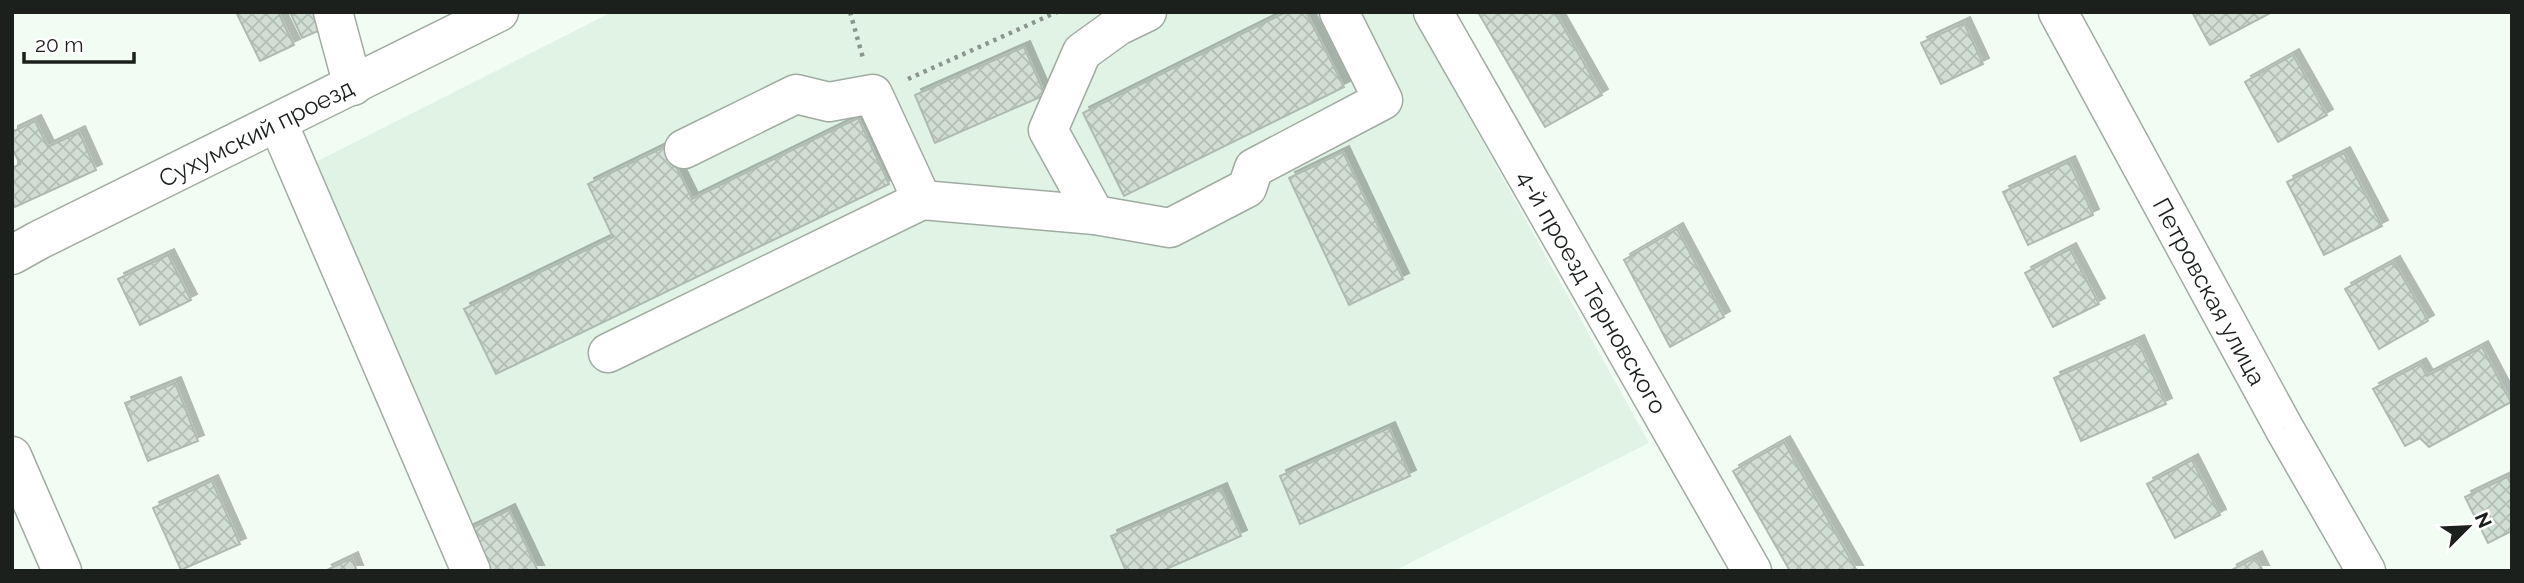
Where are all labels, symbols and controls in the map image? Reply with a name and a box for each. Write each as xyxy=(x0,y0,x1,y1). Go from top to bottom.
scale bar xyxy=(24,21,135,65)
text: 20 m xyxy=(35,32,83,57)
street label: Сухумский проезд xyxy=(154,72,358,193)
street label: 4-й проезд Терновского xyxy=(1512,165,1674,419)
street label: Петровская улица xyxy=(2147,193,2272,390)
north arrow xyxy=(2433,492,2503,562)
text: N xyxy=(2471,509,2497,531)

